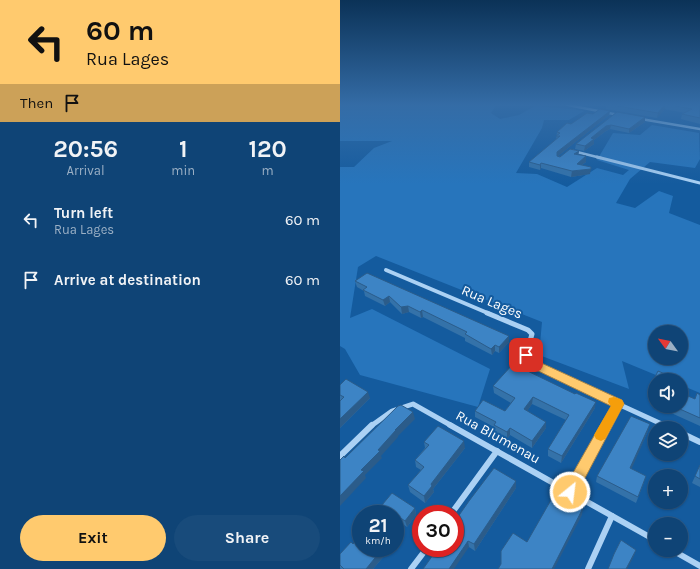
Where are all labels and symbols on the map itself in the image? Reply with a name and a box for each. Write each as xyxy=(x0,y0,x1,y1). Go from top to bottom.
street label: Rua Lages xyxy=(459,282,525,322)
north arrow xyxy=(648,325,688,365)
pin xyxy=(509,338,543,372)
street label: Rua Blumenau xyxy=(453,407,543,467)
position arrow xyxy=(549,471,591,513)
speed limit sign: 30 xyxy=(412,505,464,557)

